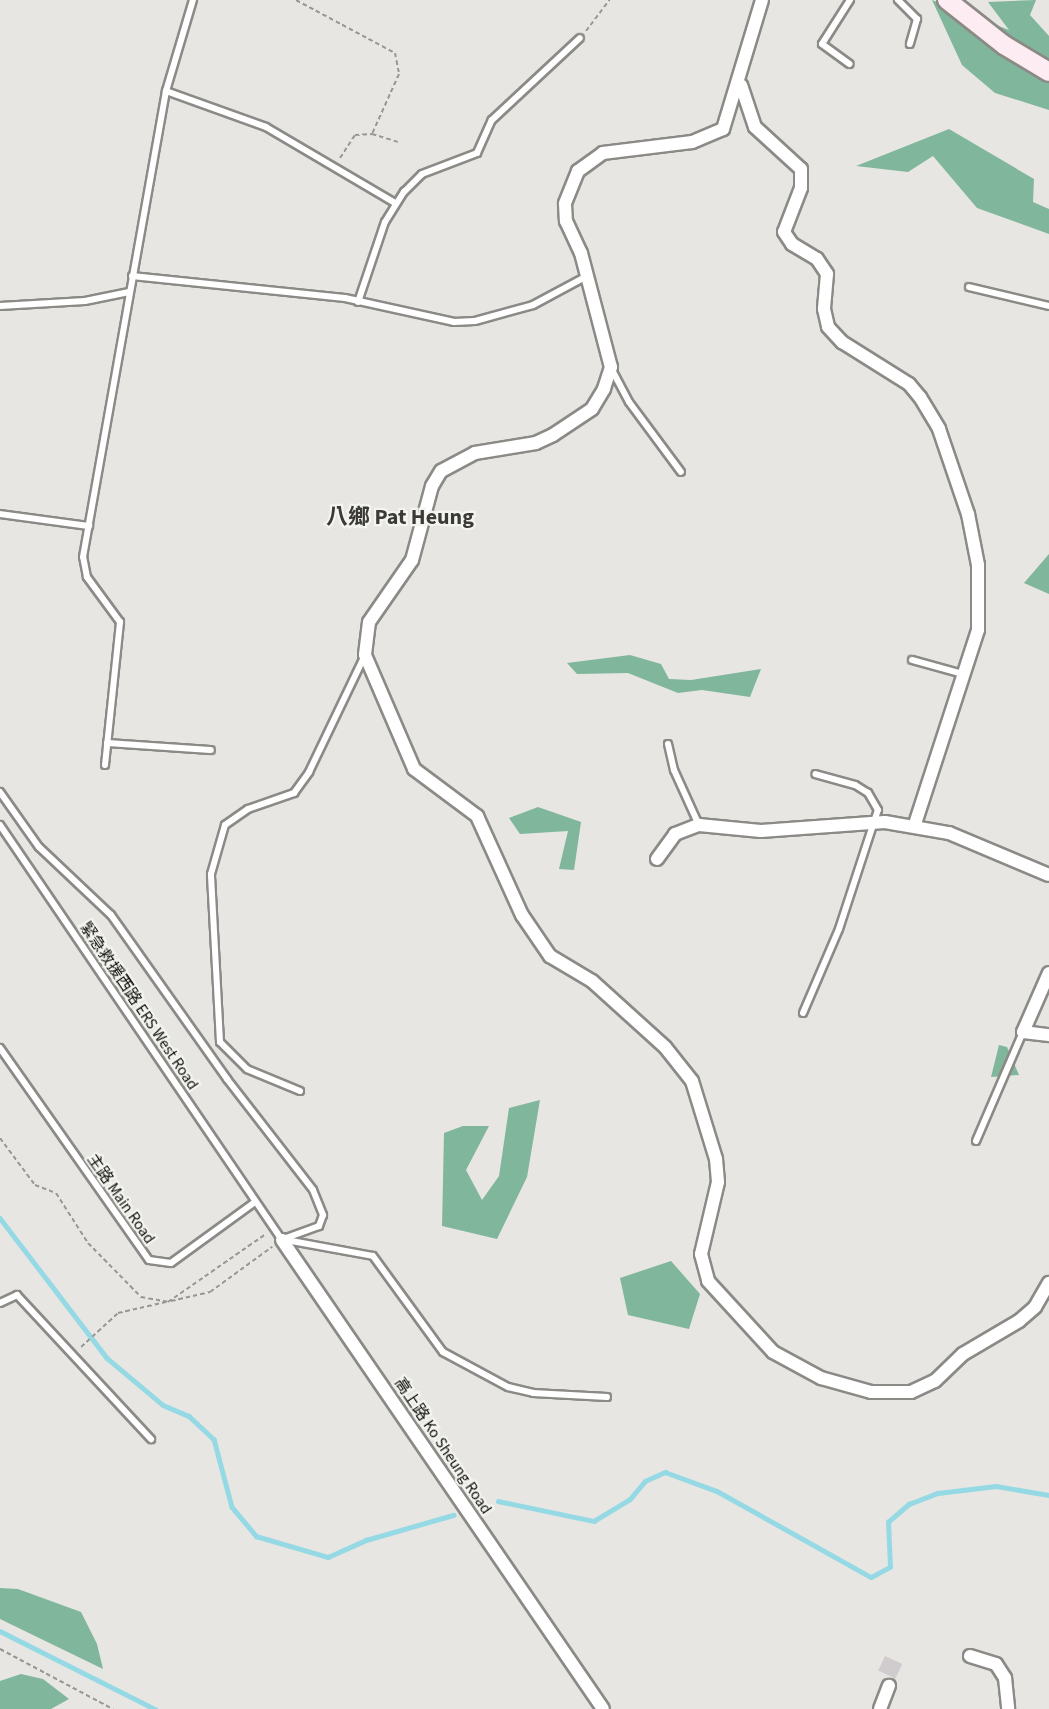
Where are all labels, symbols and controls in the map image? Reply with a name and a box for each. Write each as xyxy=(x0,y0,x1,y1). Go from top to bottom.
district label: 八鄉 Pat Heung xyxy=(326,505,474,531)
street label: 緊急救援西路 ERS West Road xyxy=(76,919,202,1093)
street label: 主路 Main Road xyxy=(83,1150,159,1248)
street label: 高上路 Ko Sheung Road xyxy=(390,1374,496,1518)

